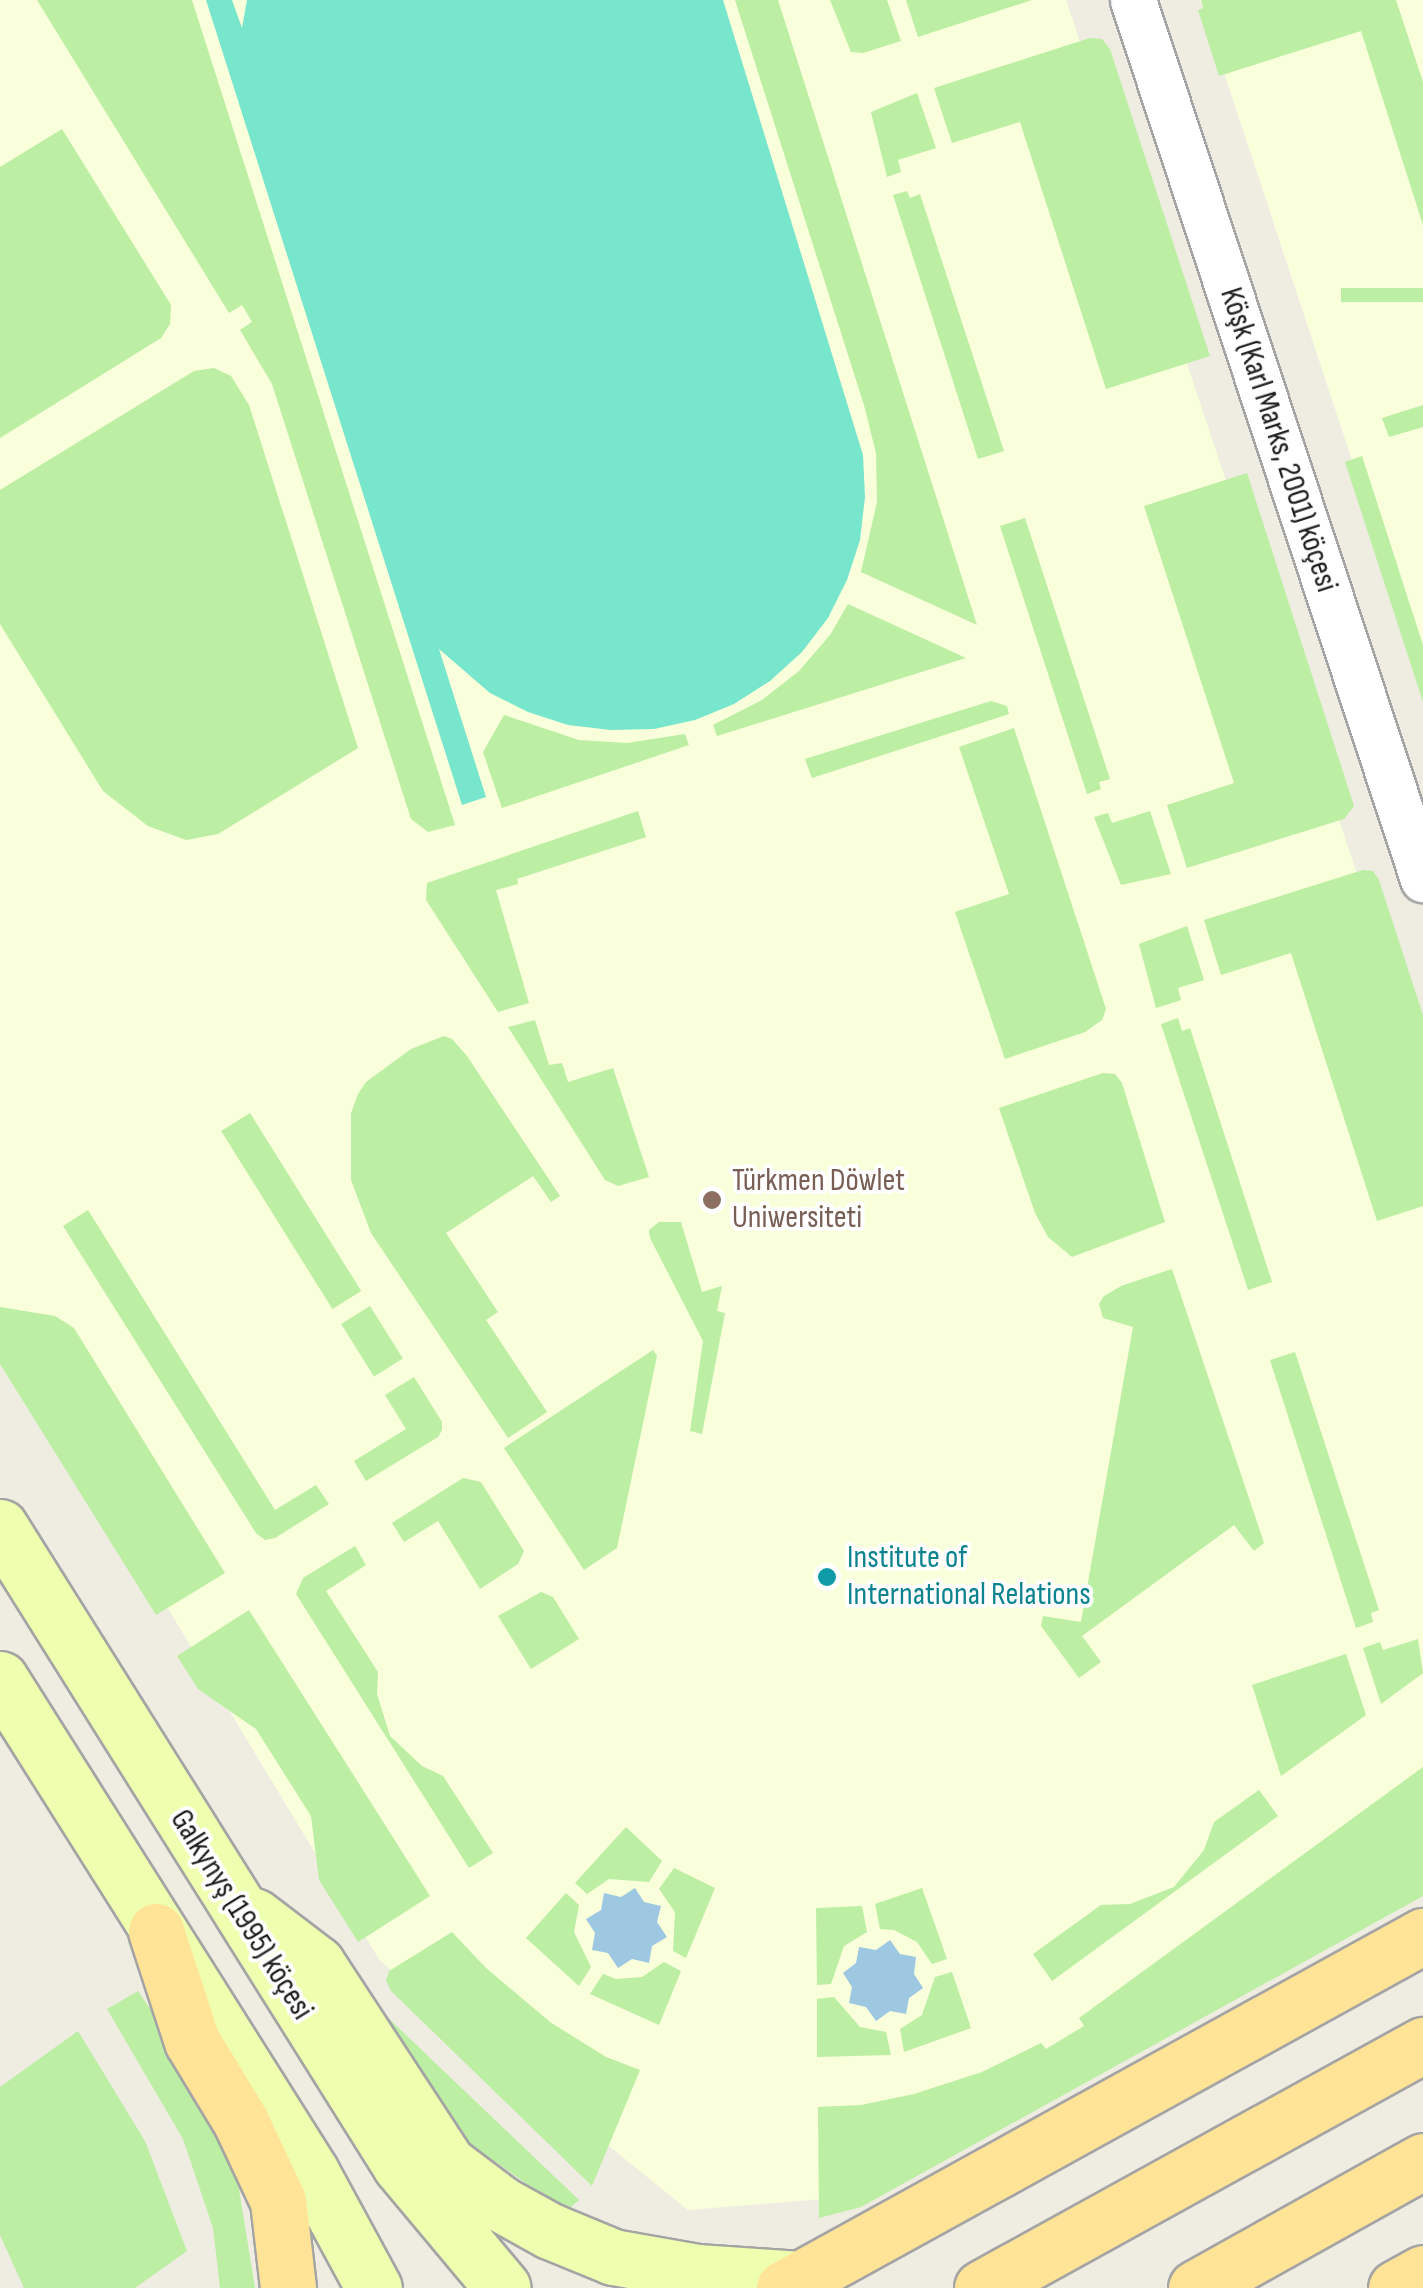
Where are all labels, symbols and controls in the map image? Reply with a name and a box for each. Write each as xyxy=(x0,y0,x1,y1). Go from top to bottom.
street label: Köşk (Karl Marks, 2001) köçesi xyxy=(1211,283,1345,597)
place label: Türkmen Döwlet Uniwersiteti xyxy=(732,1163,905,1238)
marker: Türkmen Döwlet Uniwersiteti xyxy=(701,1189,723,1211)
place label: Institute of International Relations xyxy=(847,1540,1091,1615)
marker: Institute of International Relations xyxy=(816,1566,838,1588)
street label: Galkynyş (1995) köçesi xyxy=(161,1803,321,2027)

